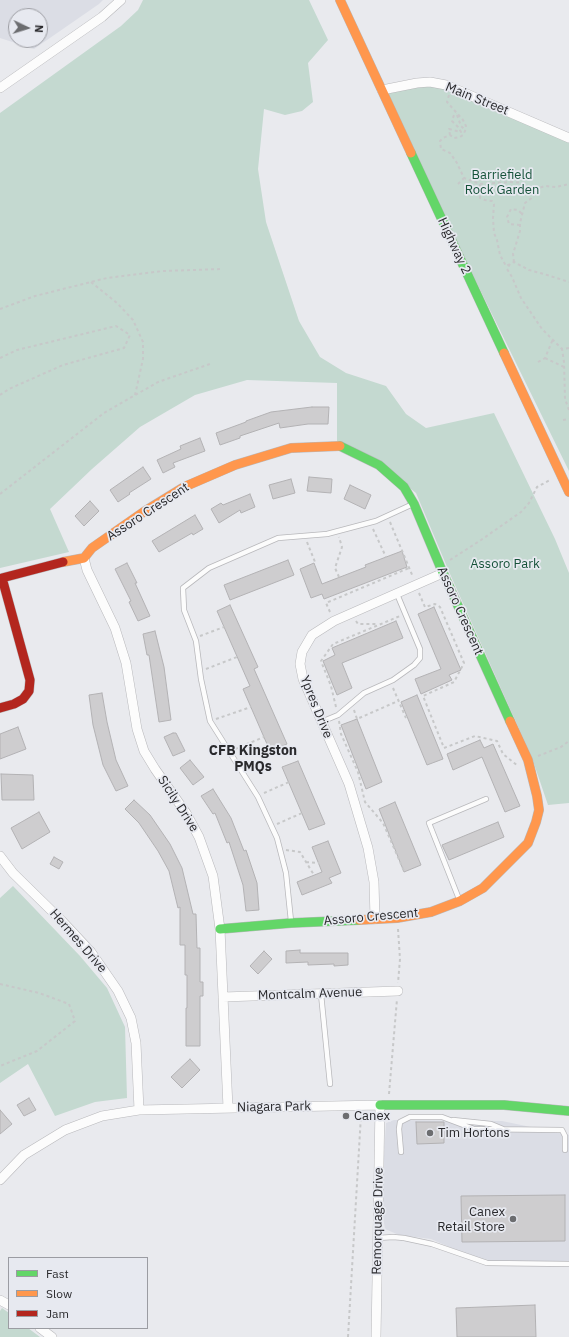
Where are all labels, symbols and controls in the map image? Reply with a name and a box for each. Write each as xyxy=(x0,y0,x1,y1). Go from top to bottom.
north arrow xyxy=(8,8,48,48)
text: N xyxy=(32,24,46,33)
street label: Main Street xyxy=(443,79,511,119)
park label: Barriefield Rock Garden xyxy=(465,167,539,198)
street label: Highway 2 xyxy=(434,215,474,277)
street label: Assoro Crescent xyxy=(104,480,192,544)
park label: Assoro Park xyxy=(470,556,540,572)
street label: Assoro Crescent xyxy=(434,564,486,658)
street label: Ypres Drive xyxy=(296,673,336,741)
district label: CFB Kingston PMQs xyxy=(209,743,297,776)
street label: Sicily Drive xyxy=(154,773,202,835)
street label: Assoro Crescent xyxy=(323,905,419,929)
street label: Hermes Drive xyxy=(46,906,110,976)
street label: Montcalm Avenue xyxy=(257,984,363,1004)
street label: Niagara Park xyxy=(237,1099,311,1115)
place label: Canex xyxy=(354,1108,390,1124)
marker: Canex xyxy=(341,1111,351,1121)
place label: Tim Hortons xyxy=(438,1125,510,1141)
marker: Tim Hortons xyxy=(425,1128,435,1138)
street label: Remorquage Drive xyxy=(369,1167,387,1275)
place label: Canex Retail Store xyxy=(437,1204,505,1235)
marker: Canex Retail Store xyxy=(508,1214,518,1224)
legend xyxy=(8,1257,148,1329)
text: Fast xyxy=(46,1266,69,1281)
text: Slow xyxy=(46,1286,72,1301)
text: Jam xyxy=(46,1306,69,1321)

